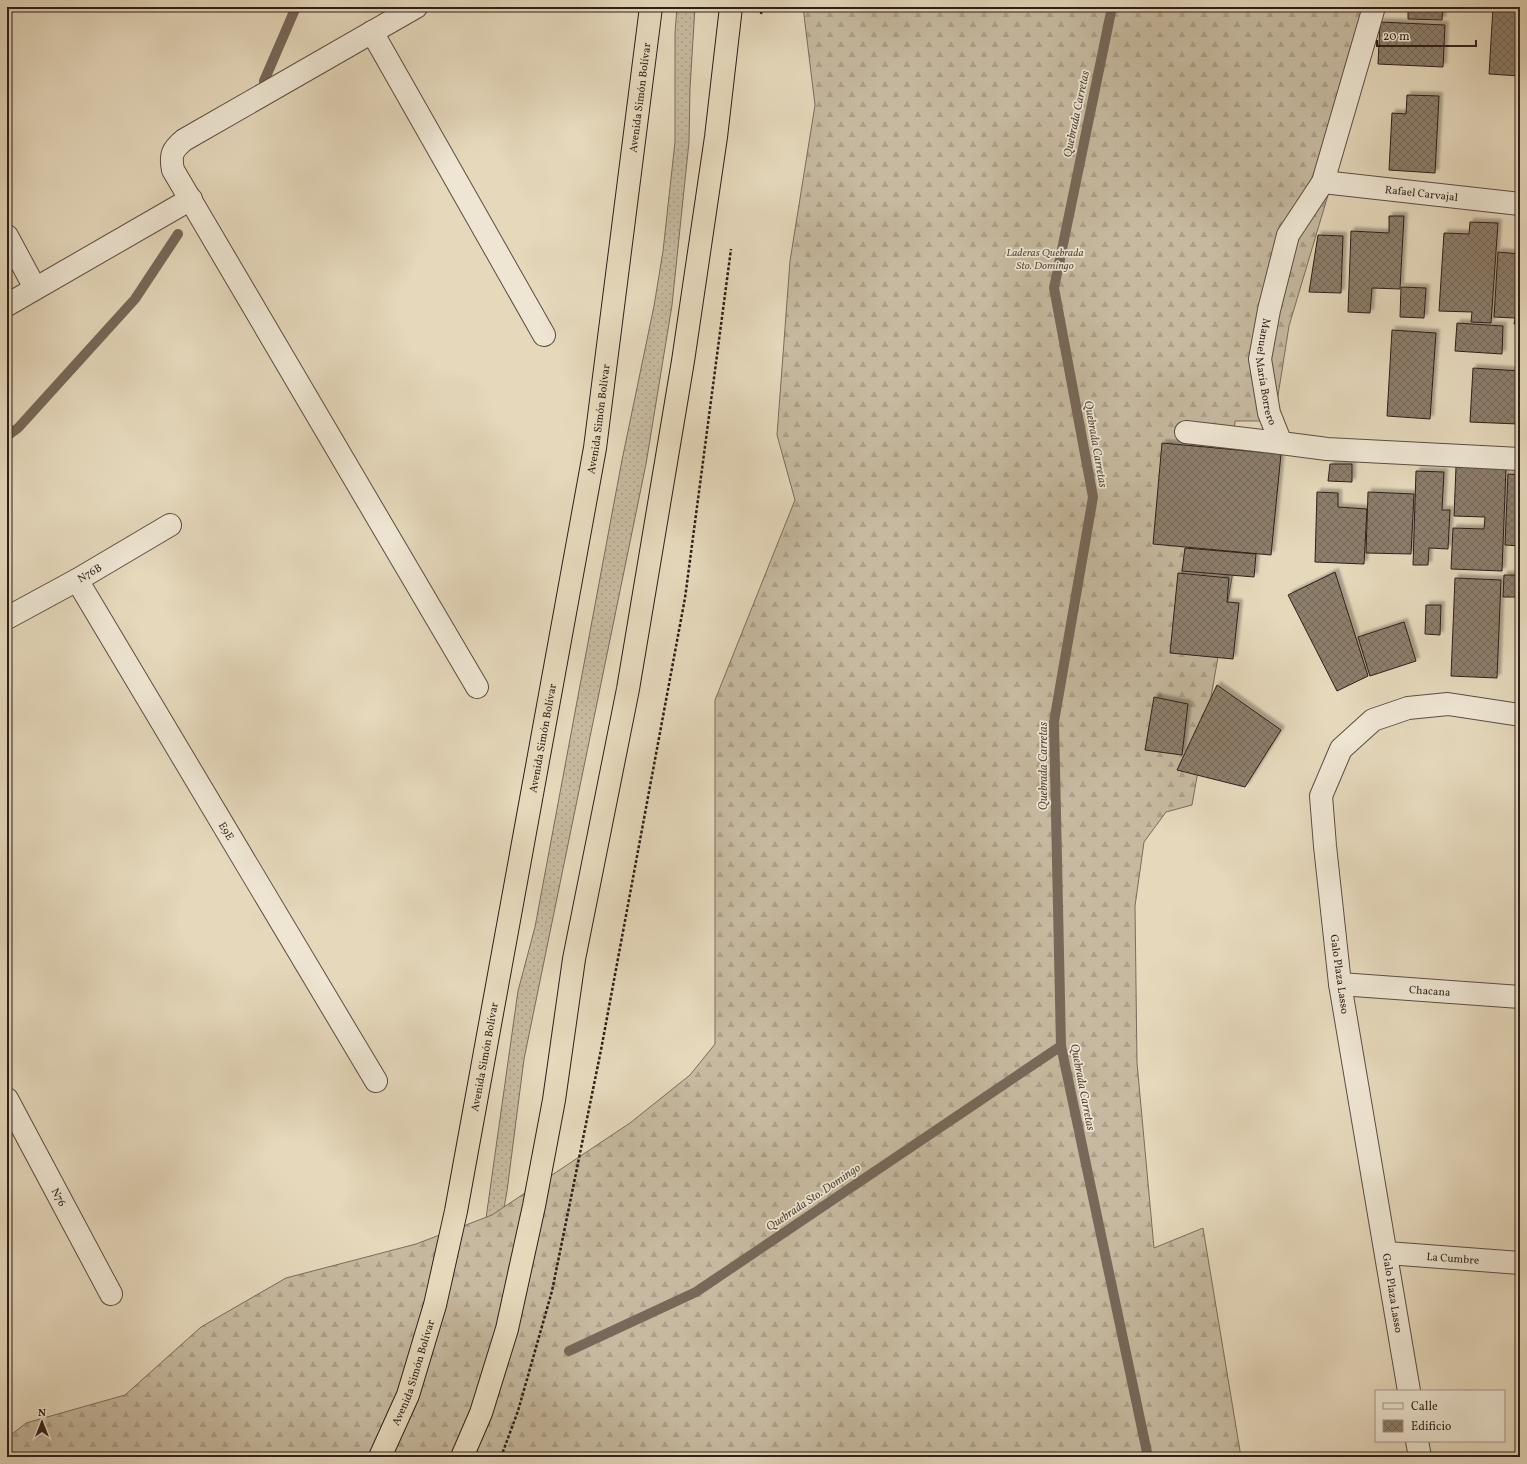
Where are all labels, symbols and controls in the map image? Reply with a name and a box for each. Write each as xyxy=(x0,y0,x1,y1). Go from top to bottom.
scale bar xyxy=(1377,22,1476,48)
text: 20 m xyxy=(1383,29,1410,45)
street label: Avenida Simón Bolívar xyxy=(627,42,655,154)
water label: Quebrada Carretas xyxy=(1060,69,1094,159)
street label: Rafael Carvajal xyxy=(1384,183,1459,206)
park label: Laderas Quebrada Sto. Domingo xyxy=(1006,246,1084,274)
street label: Manuel María Borrero xyxy=(1251,317,1279,428)
street label: Avenida Simón Bolívar xyxy=(584,363,615,475)
water label: Quebrada Carretas xyxy=(1079,399,1111,490)
street label: N76B xyxy=(75,561,105,587)
street label: Avenida Simón Bolívar xyxy=(526,682,561,794)
water label: Quebrada Carretas xyxy=(1036,721,1052,810)
street label: E9E xyxy=(214,820,237,844)
street label: Galo Plaza Lasso xyxy=(1326,933,1352,1015)
street label: Chacana xyxy=(1408,983,1452,1001)
street label: Avenida Simón Bolívar xyxy=(468,1001,503,1113)
water label: Quebrada Carretas xyxy=(1066,1042,1098,1133)
water label: Quebrada Sto. Domingo xyxy=(763,1160,864,1235)
street label: N76 xyxy=(47,1186,69,1210)
street label: La Cumbre xyxy=(1426,1250,1480,1269)
street label: Galo Plaza Lasso xyxy=(1378,1252,1405,1334)
street label: Avenida Simón Bolívar xyxy=(389,1318,439,1428)
legend xyxy=(1375,1390,1505,1442)
text: Calle xyxy=(1411,1399,1438,1415)
north arrow xyxy=(22,1402,62,1442)
text: N xyxy=(38,1406,46,1421)
text: Edificio xyxy=(1411,1419,1451,1435)

